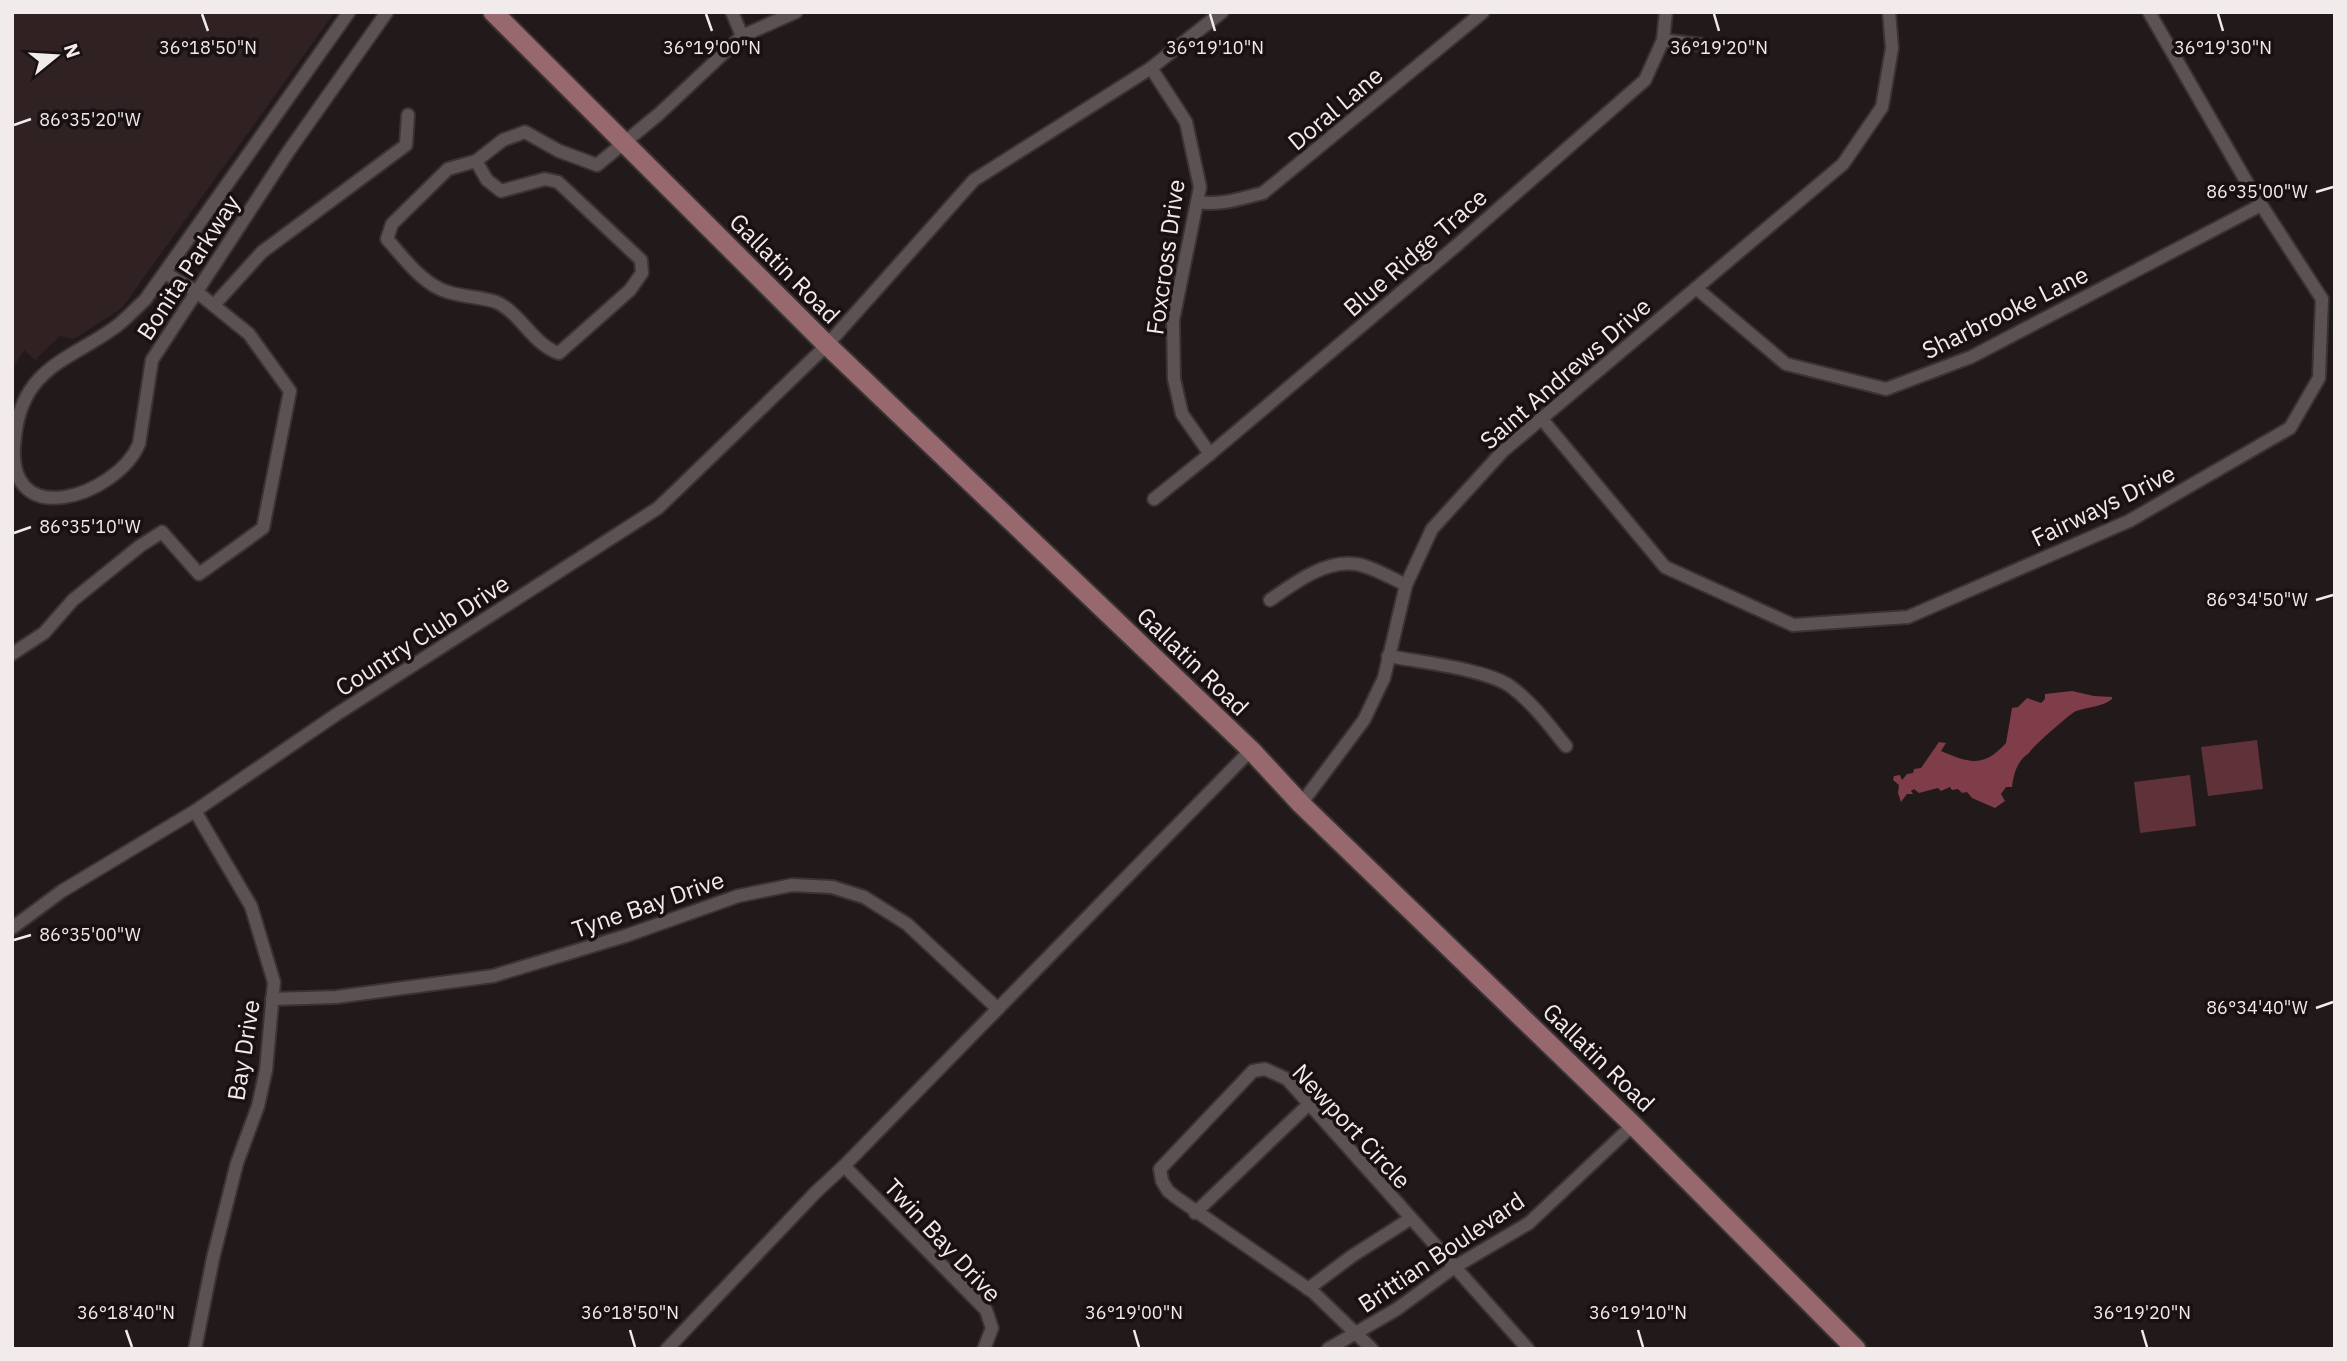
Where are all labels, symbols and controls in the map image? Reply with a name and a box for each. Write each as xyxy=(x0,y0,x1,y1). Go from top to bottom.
north arrow xyxy=(21,21,91,91)
text: 36°18'50"N xyxy=(159,36,257,59)
text: 36°19'00"N xyxy=(663,36,761,59)
text: 36°19'10"N xyxy=(1166,36,1264,59)
text: 36°19'20"N xyxy=(1670,36,1768,59)
text: 36°19'30"N xyxy=(2174,36,2272,59)
text: N xyxy=(59,40,86,61)
street label: Doral Lane xyxy=(1281,59,1389,157)
text: 86°35'20"W xyxy=(39,108,141,131)
street label: Foxcross Drive xyxy=(1138,177,1192,337)
text: 86°35'00"W xyxy=(2206,180,2308,203)
street label: Blue Ridge Trace xyxy=(1336,181,1494,323)
street label: Bonita Parkway xyxy=(129,188,247,346)
street label: Gallatin Road xyxy=(723,206,847,330)
street label: Sharbrooke Lane xyxy=(1916,258,2094,366)
street label: Saint Andrews Drive xyxy=(1473,290,1657,456)
street label: Fairways Drive xyxy=(2026,456,2180,554)
text: 86°35'10"W xyxy=(39,515,141,538)
street label: Country Club Drive xyxy=(329,567,515,703)
text: 86°34'50"W xyxy=(2206,588,2308,611)
street label: Gallatin Road xyxy=(1130,599,1256,723)
street label: Tyne Bay Drive xyxy=(568,863,728,945)
text: 86°35'00"W xyxy=(39,923,141,946)
street label: Gallatin Road xyxy=(1536,995,1662,1119)
text: 86°34'40"W xyxy=(2206,996,2308,1019)
street label: Bay Drive xyxy=(219,997,267,1103)
street label: Newport Circle xyxy=(1286,1057,1418,1195)
street label: Twin Bay Drive xyxy=(877,1171,1009,1309)
street label: Brittian Boulevard xyxy=(1351,1184,1531,1320)
text: 36°18'40"N xyxy=(77,1301,175,1324)
text: 36°18'50"N xyxy=(581,1301,679,1324)
text: 36°19'00"N xyxy=(1085,1301,1183,1324)
text: 36°19'10"N xyxy=(1589,1301,1687,1324)
text: 36°19'20"N xyxy=(2093,1301,2191,1324)

